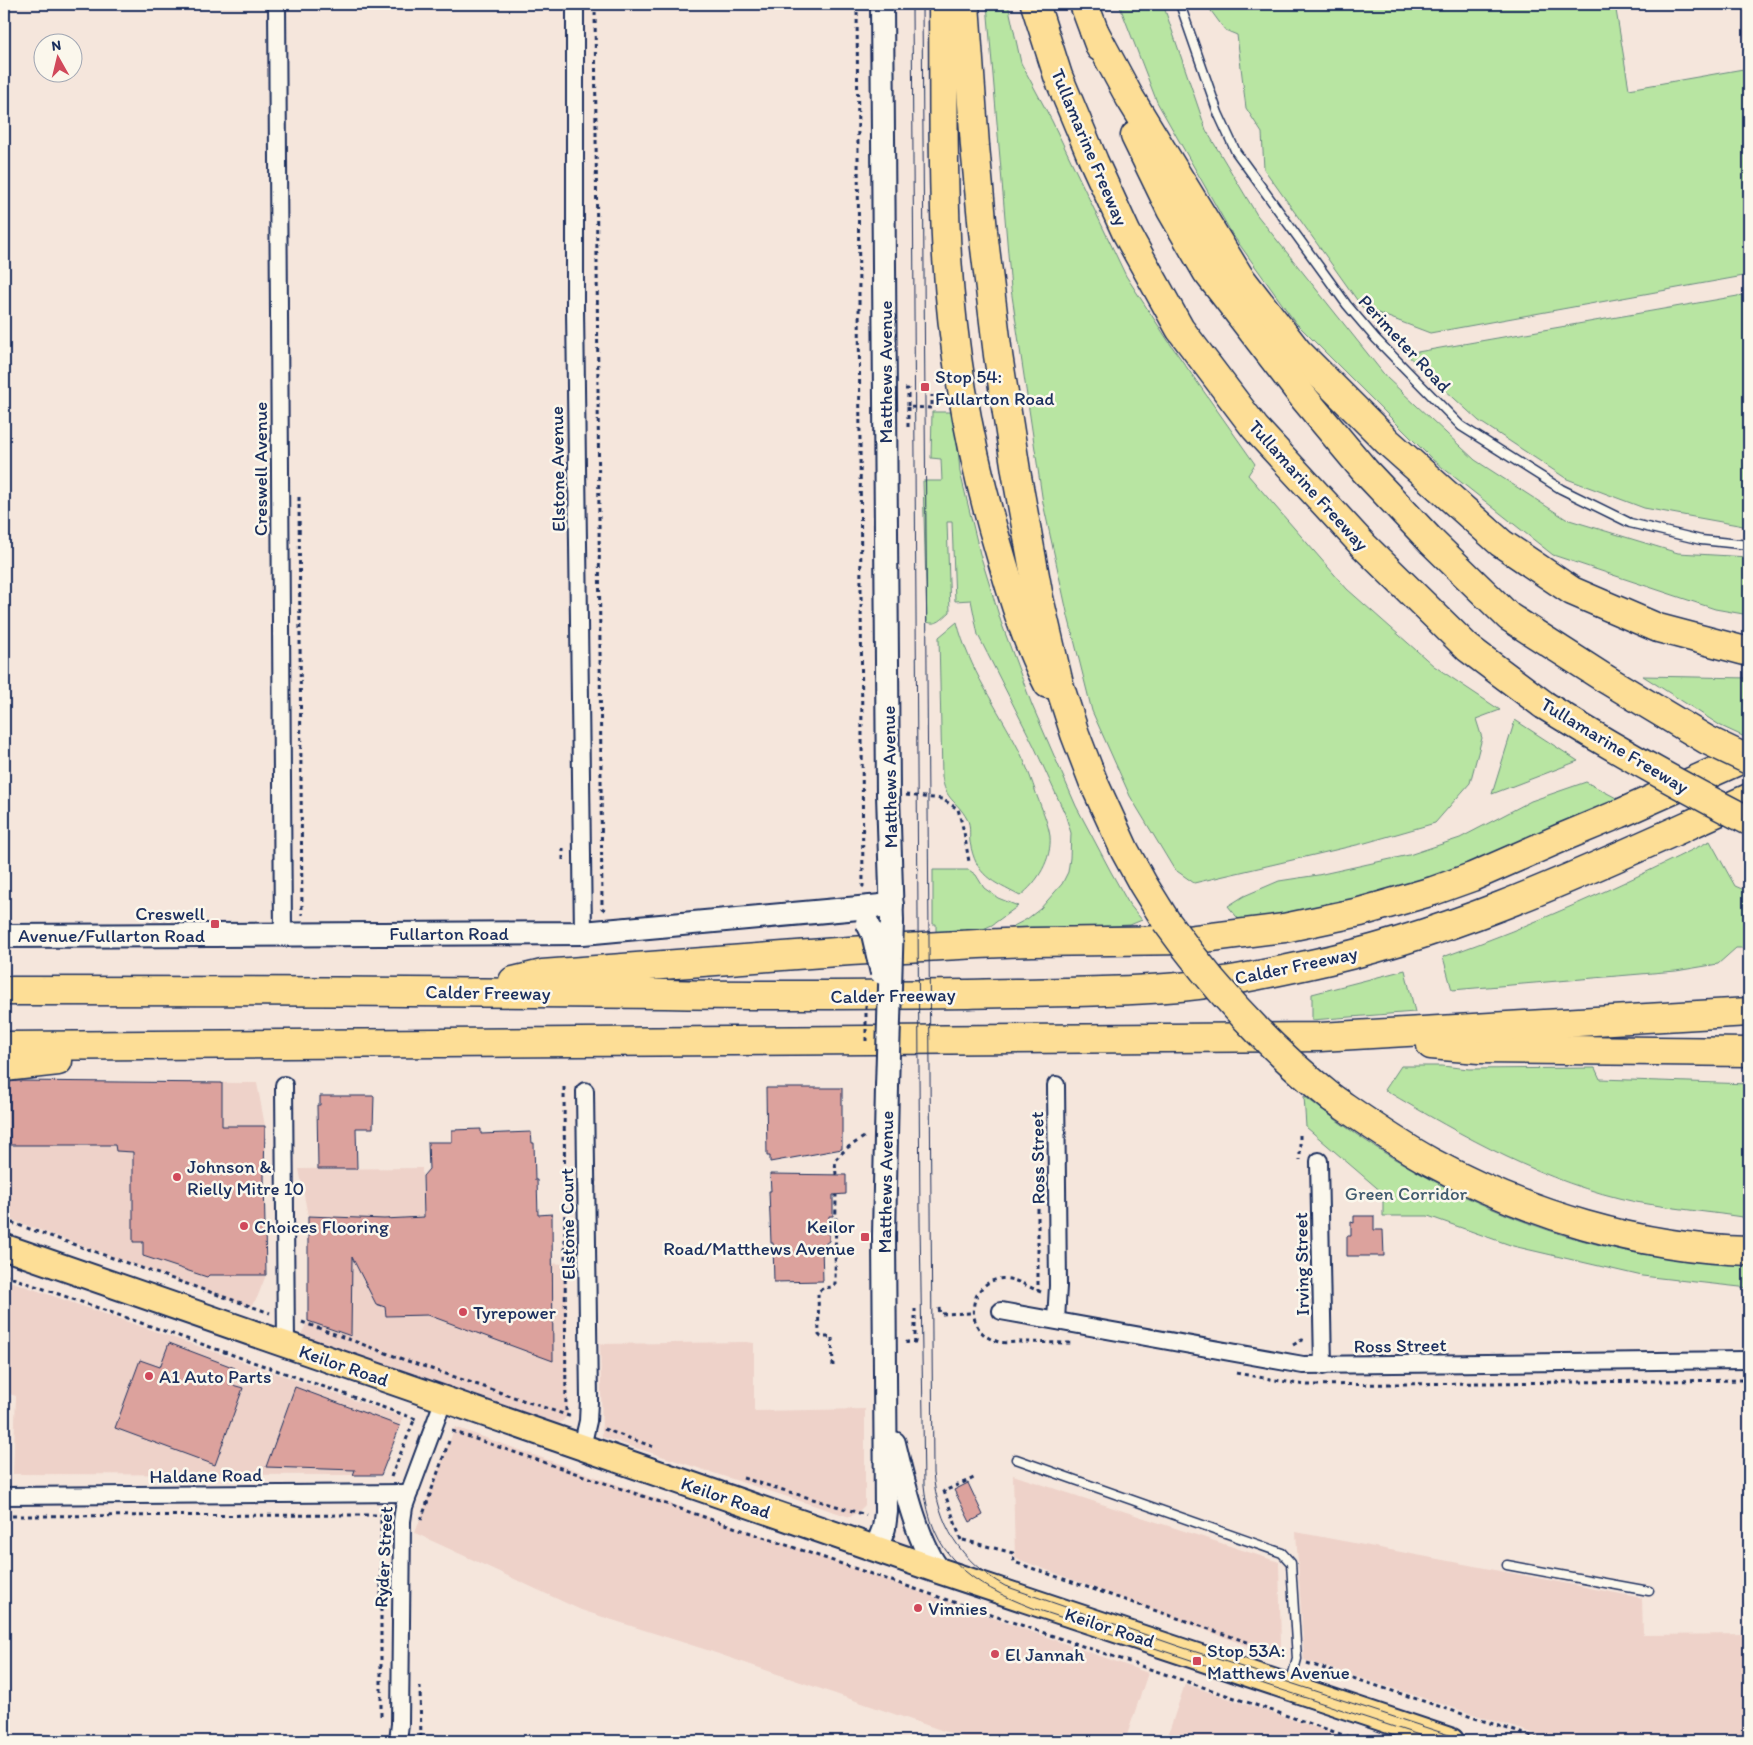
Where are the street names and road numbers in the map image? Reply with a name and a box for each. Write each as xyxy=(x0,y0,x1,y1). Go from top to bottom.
street label: Tullamarine Freeway xyxy=(1046,65,1133,229)
street label: Perimeter Road xyxy=(1353,290,1456,397)
street label: Matthews Avenue xyxy=(874,301,897,443)
street label: Creswell Avenue xyxy=(249,402,272,536)
street label: Elstone Avenue xyxy=(545,406,570,532)
street label: Tullamarine Freeway xyxy=(1244,415,1374,556)
street label: Tullamarine Freeway xyxy=(1537,692,1693,799)
street label: Matthews Avenue xyxy=(877,705,902,849)
street label: Fullarton Road xyxy=(389,922,510,945)
street label: Calder Freeway xyxy=(1233,941,1360,990)
street label: Calder Freeway xyxy=(425,980,551,1005)
street label: Calder Freeway xyxy=(830,983,956,1008)
street label: Matthews Avenue xyxy=(873,1110,898,1254)
street label: Ross Street xyxy=(1025,1111,1050,1205)
street label: Elstone Court xyxy=(555,1168,580,1280)
street label: Irving Street xyxy=(1289,1212,1314,1316)
street label: Ross Street xyxy=(1353,1333,1447,1358)
street label: Keilor Road xyxy=(296,1339,392,1392)
street label: Haldane Road xyxy=(149,1463,263,1488)
street label: Keilor Road xyxy=(678,1471,774,1524)
street label: Ryder Street xyxy=(369,1506,398,1608)
street label: Keilor Road xyxy=(1062,1602,1158,1653)

